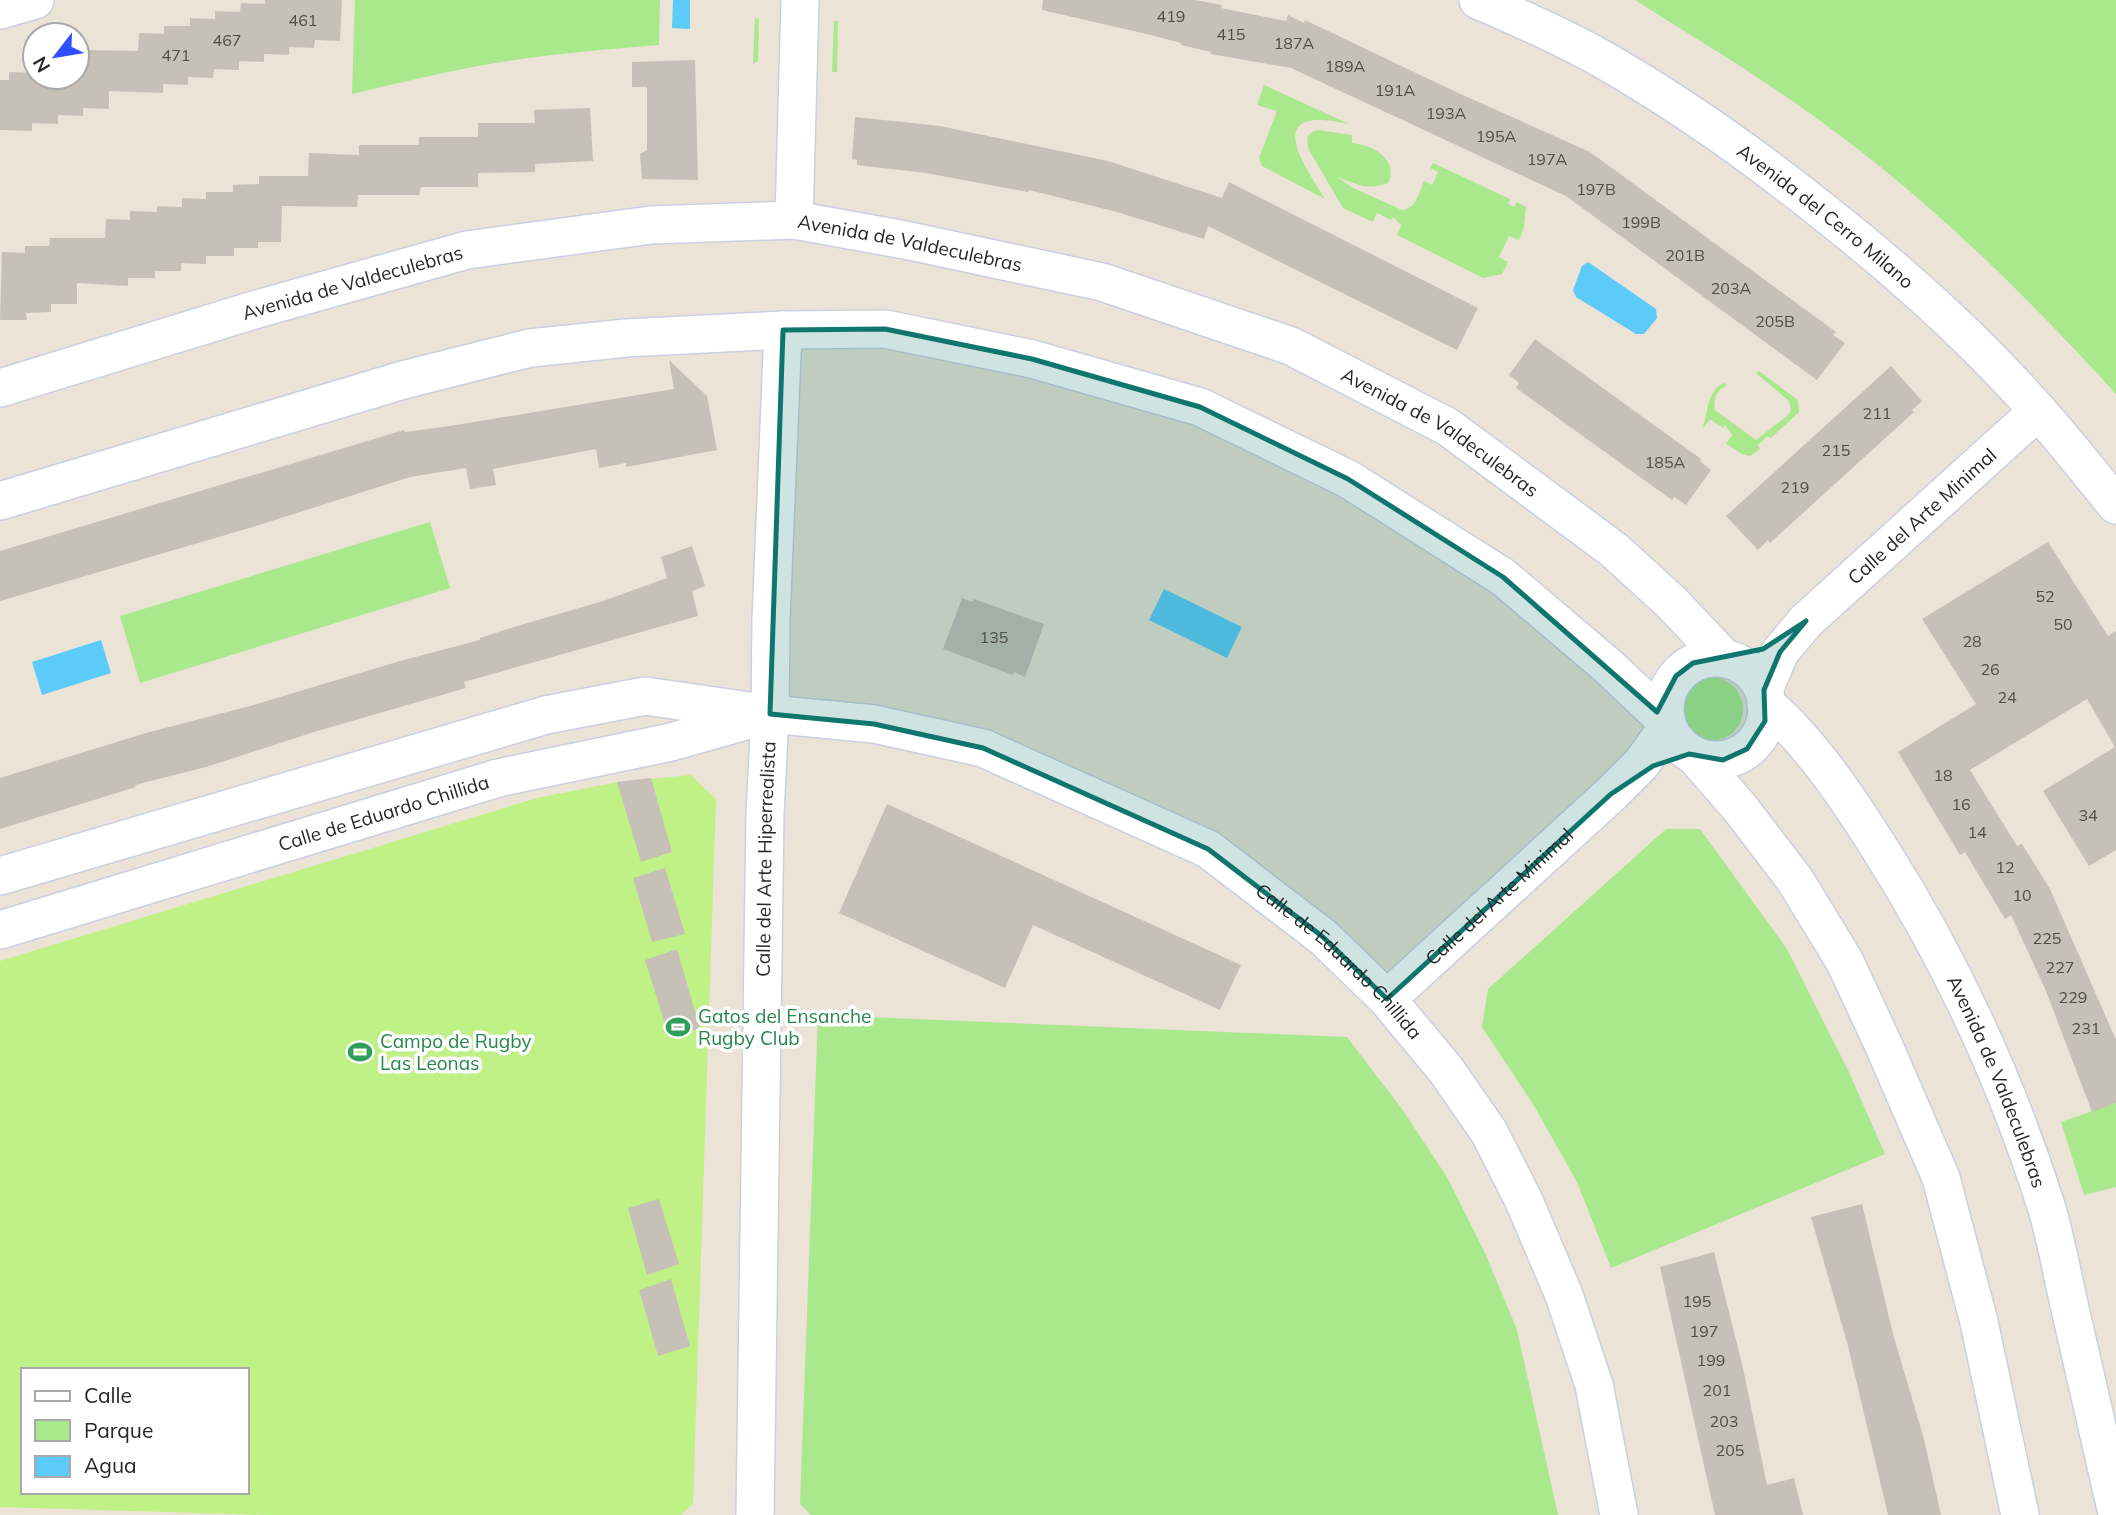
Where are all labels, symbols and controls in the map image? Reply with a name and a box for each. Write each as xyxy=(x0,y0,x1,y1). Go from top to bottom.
house number: 419 xyxy=(1157,6,1185,26)
house number: 461 xyxy=(289,10,317,30)
north arrow xyxy=(21,21,91,91)
house number: 415 xyxy=(1217,24,1245,44)
house number: 467 xyxy=(213,30,241,50)
house number: 187A xyxy=(1274,33,1315,53)
house number: 471 xyxy=(162,45,190,65)
text: N xyxy=(27,52,55,77)
house number: 189A xyxy=(1325,56,1366,76)
house number: 191A xyxy=(1375,80,1416,100)
house number: 193A xyxy=(1426,103,1467,123)
house number: 195A xyxy=(1476,126,1517,146)
street label: Avenida del Cerro Milano xyxy=(1733,138,1919,294)
house number: 197A xyxy=(1527,149,1568,169)
house number: 197B xyxy=(1576,179,1616,199)
street label: Avenida de Valdeculebras xyxy=(796,209,1024,277)
house number: 199B xyxy=(1621,212,1661,232)
street label: Avenida de Valdeculebras xyxy=(239,240,466,325)
house number: 201B xyxy=(1665,245,1705,265)
house number: 203A xyxy=(1711,278,1752,298)
house number: 205B xyxy=(1755,311,1795,331)
street label: Avenida de Valdeculebras xyxy=(1337,362,1543,502)
house number: 211 xyxy=(1863,403,1891,423)
house number: 215 xyxy=(1822,440,1850,460)
street label: Calle del Arte Minimal xyxy=(1843,443,2001,589)
house number: 185A xyxy=(1645,452,1686,472)
house number: 219 xyxy=(1781,477,1809,497)
house number: 52 xyxy=(2035,586,2055,606)
house number: 50 xyxy=(2053,614,2073,634)
house number: 135 xyxy=(980,627,1008,647)
house number: 28 xyxy=(1962,631,1982,651)
house number: 26 xyxy=(1980,659,2000,679)
house number: 24 xyxy=(1997,687,2017,707)
street label: Calle del Arte Hiperrealista xyxy=(751,741,781,977)
house number: 18 xyxy=(1933,765,1953,785)
street label: Calle de Eduardo Chillida xyxy=(275,769,492,856)
house number: 16 xyxy=(1951,794,1971,814)
house number: 34 xyxy=(2078,805,2098,825)
house number: 14 xyxy=(1967,822,1987,842)
street label: Calle del Arte Minimal xyxy=(1420,823,1578,970)
house number: 12 xyxy=(1995,857,2015,877)
street label: Calle de Eduardo Chillida xyxy=(1251,878,1427,1044)
house number: 10 xyxy=(2012,885,2032,905)
house number: 225 xyxy=(2033,928,2061,948)
house number: 227 xyxy=(2046,957,2074,977)
street label: Avenida de Valdeculebras xyxy=(1942,971,2051,1191)
house number: 229 xyxy=(2059,987,2087,1007)
place label: Gatos del Ensanche Rugby Club xyxy=(698,1004,871,1050)
sports icon: Gatos del Ensanche Rugby Club xyxy=(664,1013,692,1041)
house number: 231 xyxy=(2072,1018,2100,1038)
place label: Campo de Rugby Las Leonas xyxy=(380,1029,532,1075)
sports icon: Campo de Rugby Las Leonas xyxy=(346,1038,374,1066)
house number: 195 xyxy=(1683,1291,1711,1311)
house number: 197 xyxy=(1690,1321,1718,1341)
house number: 199 xyxy=(1697,1350,1725,1370)
legend xyxy=(21,1368,248,1494)
house number: 201 xyxy=(1703,1380,1731,1400)
text: Calle xyxy=(84,1382,132,1408)
house number: 203 xyxy=(1710,1411,1738,1431)
text: Parque xyxy=(84,1417,153,1443)
house number: 205 xyxy=(1716,1440,1744,1460)
text: Agua xyxy=(84,1452,137,1478)

